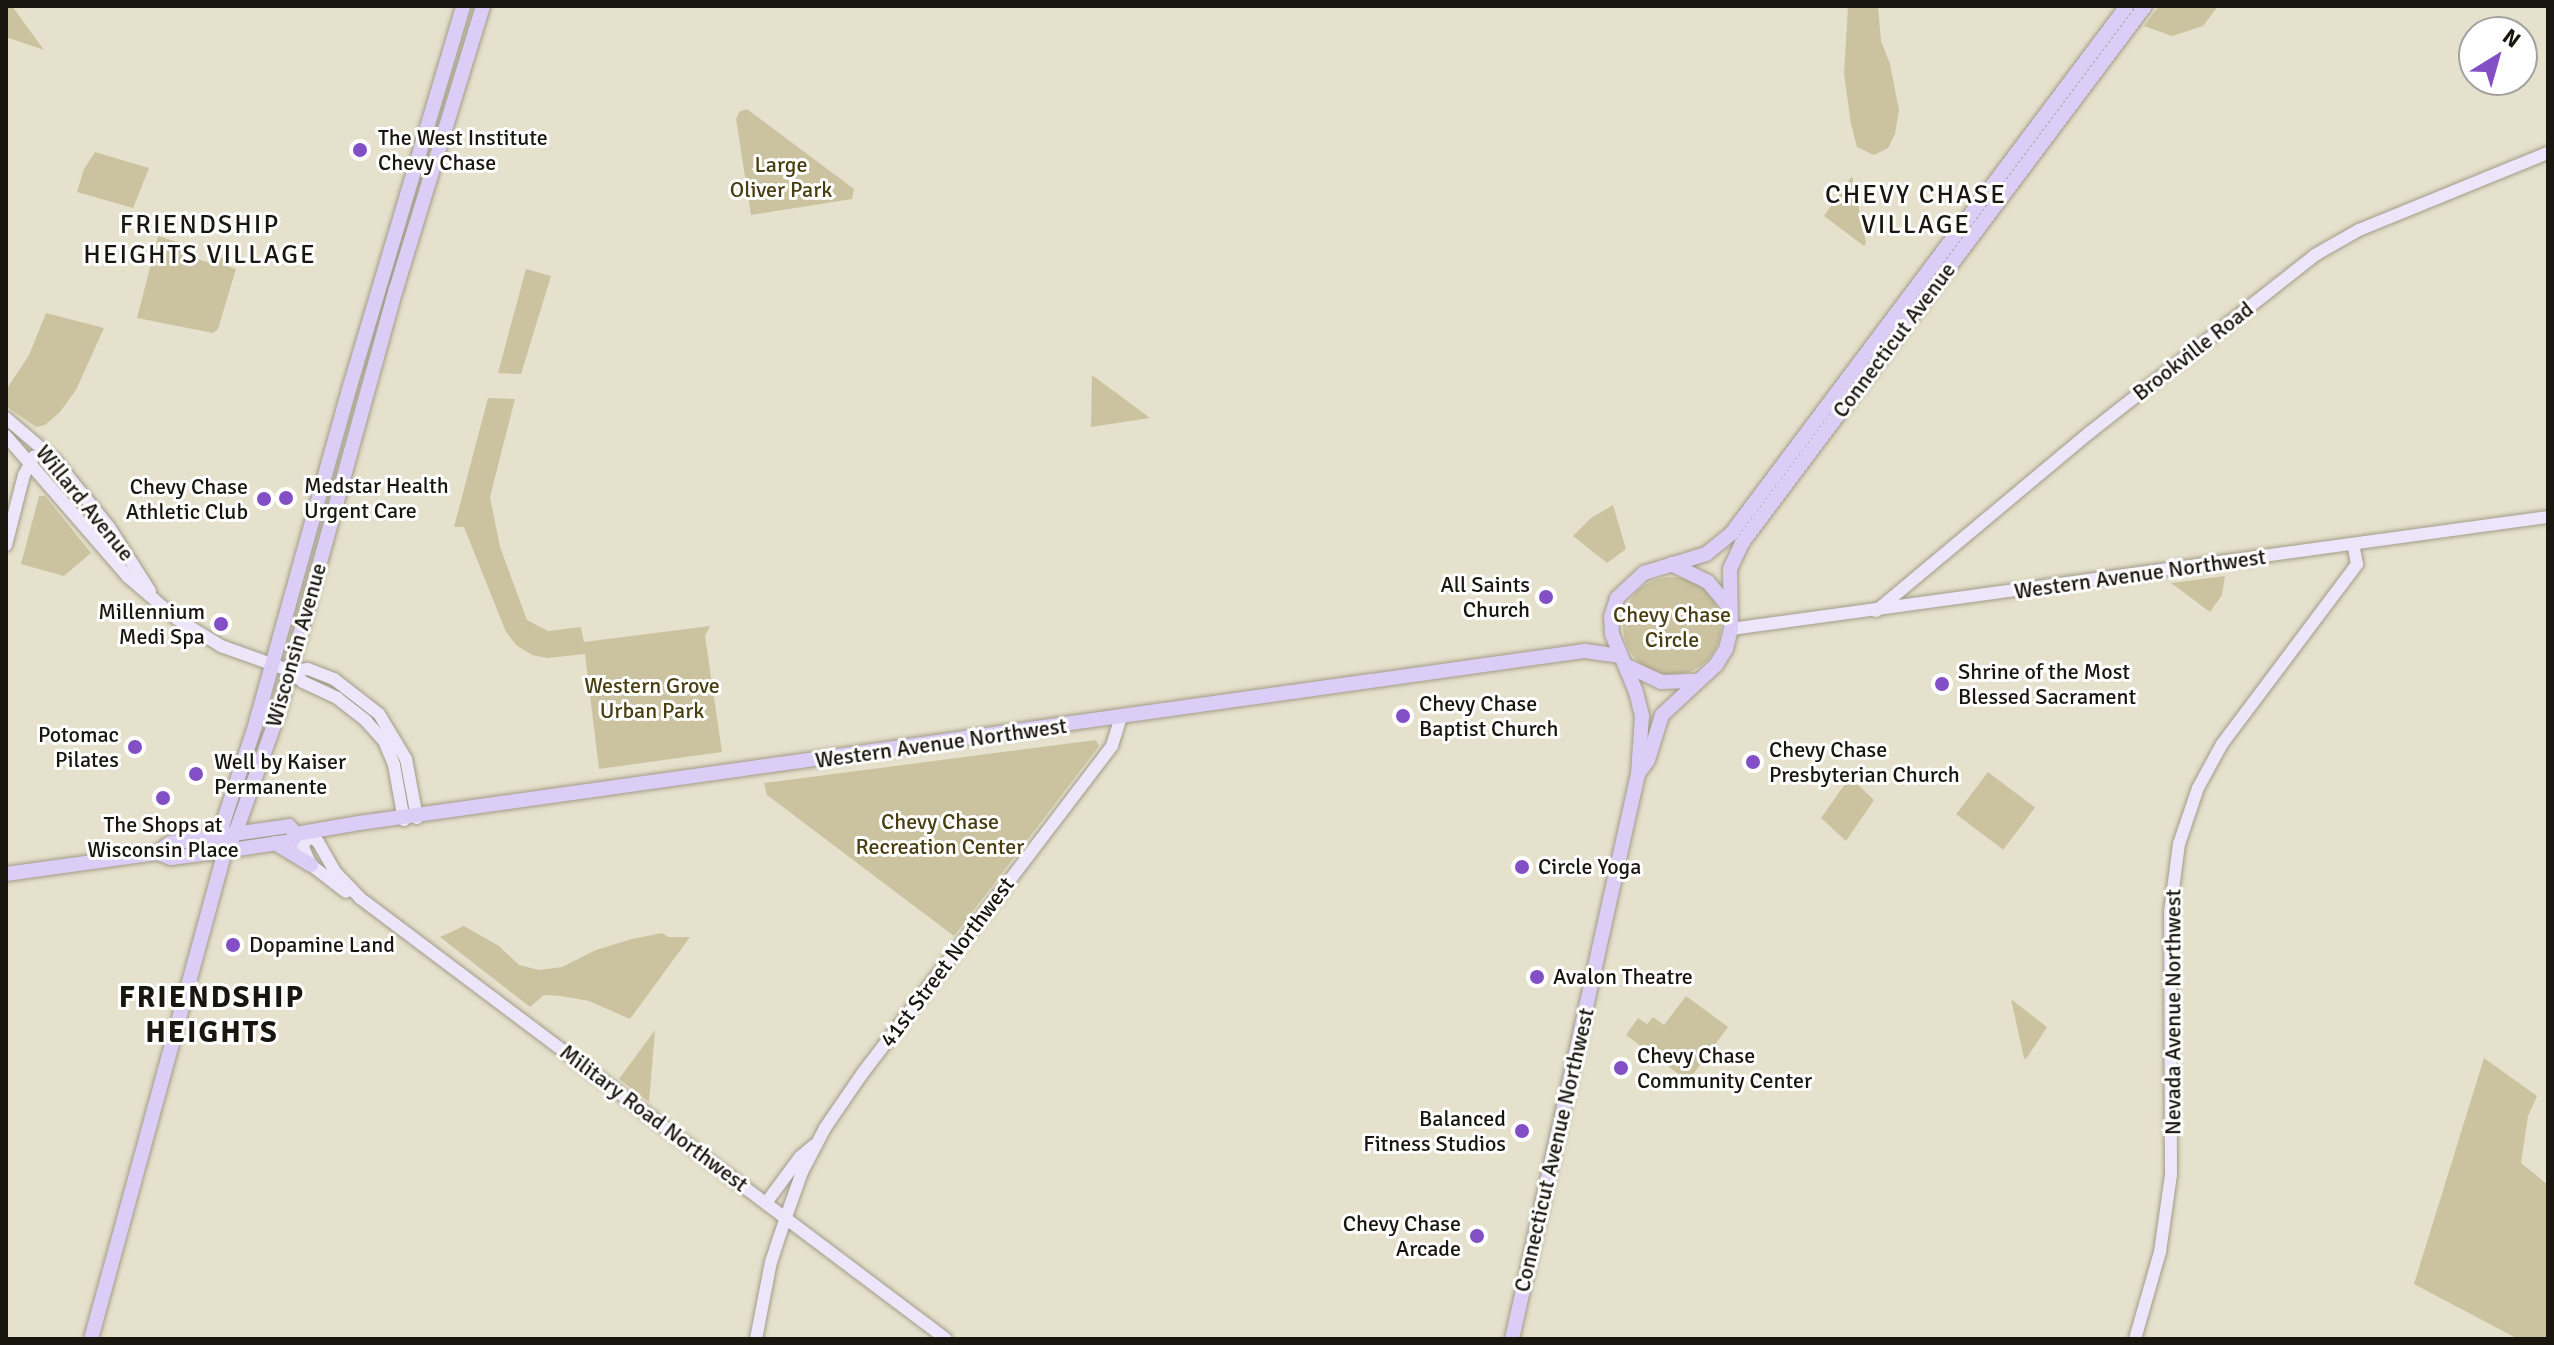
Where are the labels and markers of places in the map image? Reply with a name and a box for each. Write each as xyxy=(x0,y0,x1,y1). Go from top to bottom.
place label: The West Institute Chevy Chase xyxy=(378,124,548,176)
marker: The West Institute Chevy Chase xyxy=(349,139,371,161)
place label: Medstar Health Urgent Care xyxy=(304,472,449,524)
place label: Chevy Chase Athletic Club xyxy=(126,473,248,524)
marker: Medstar Health Urgent Care xyxy=(275,487,297,509)
marker: Chevy Chase Athletic Club xyxy=(255,490,273,508)
place label: All Saints Church xyxy=(1441,571,1530,622)
marker: All Saints Church xyxy=(1537,588,1555,606)
place label: Millennium Medi Spa xyxy=(98,598,205,650)
marker: Millennium Medi Spa xyxy=(212,615,230,633)
place label: Shrine of the Most Blessed Sacrament xyxy=(1958,658,2136,710)
marker: Shrine of the Most Blessed Sacrament xyxy=(1933,675,1951,693)
place label: Chevy Chase Baptist Church xyxy=(1419,690,1558,742)
marker: Chevy Chase Baptist Church xyxy=(1394,707,1412,725)
place label: Potomac Pilates xyxy=(38,721,119,772)
place label: Chevy Chase Presbyterian Church xyxy=(1769,736,1960,788)
marker: Potomac Pilates xyxy=(126,738,144,756)
place label: Well by Kaiser Permanente xyxy=(214,748,346,800)
marker: Chevy Chase Presbyterian Church xyxy=(1744,753,1762,771)
marker: Well by Kaiser Permanente xyxy=(185,763,207,785)
marker: The Shops at Wisconsin Place xyxy=(154,789,172,807)
place label: The Shops at Wisconsin Place xyxy=(87,811,239,862)
place label: Circle Yoga xyxy=(1538,854,1641,880)
marker: Circle Yoga xyxy=(1513,858,1531,876)
place label: Dopamine Land xyxy=(249,932,395,958)
marker: Dopamine Land xyxy=(224,936,242,954)
place label: Avalon Theatre xyxy=(1553,964,1693,990)
marker: Avalon Theatre xyxy=(1528,968,1546,986)
place label: Chevy Chase Community Center xyxy=(1637,1042,1812,1094)
marker: Chevy Chase Community Center xyxy=(1612,1059,1630,1077)
place label: Balanced Fitness Studios xyxy=(1363,1105,1506,1156)
marker: Balanced Fitness Studios xyxy=(1513,1122,1531,1140)
place label: Chevy Chase Arcade xyxy=(1343,1210,1461,1262)
marker: Chevy Chase Arcade xyxy=(1468,1227,1486,1245)

